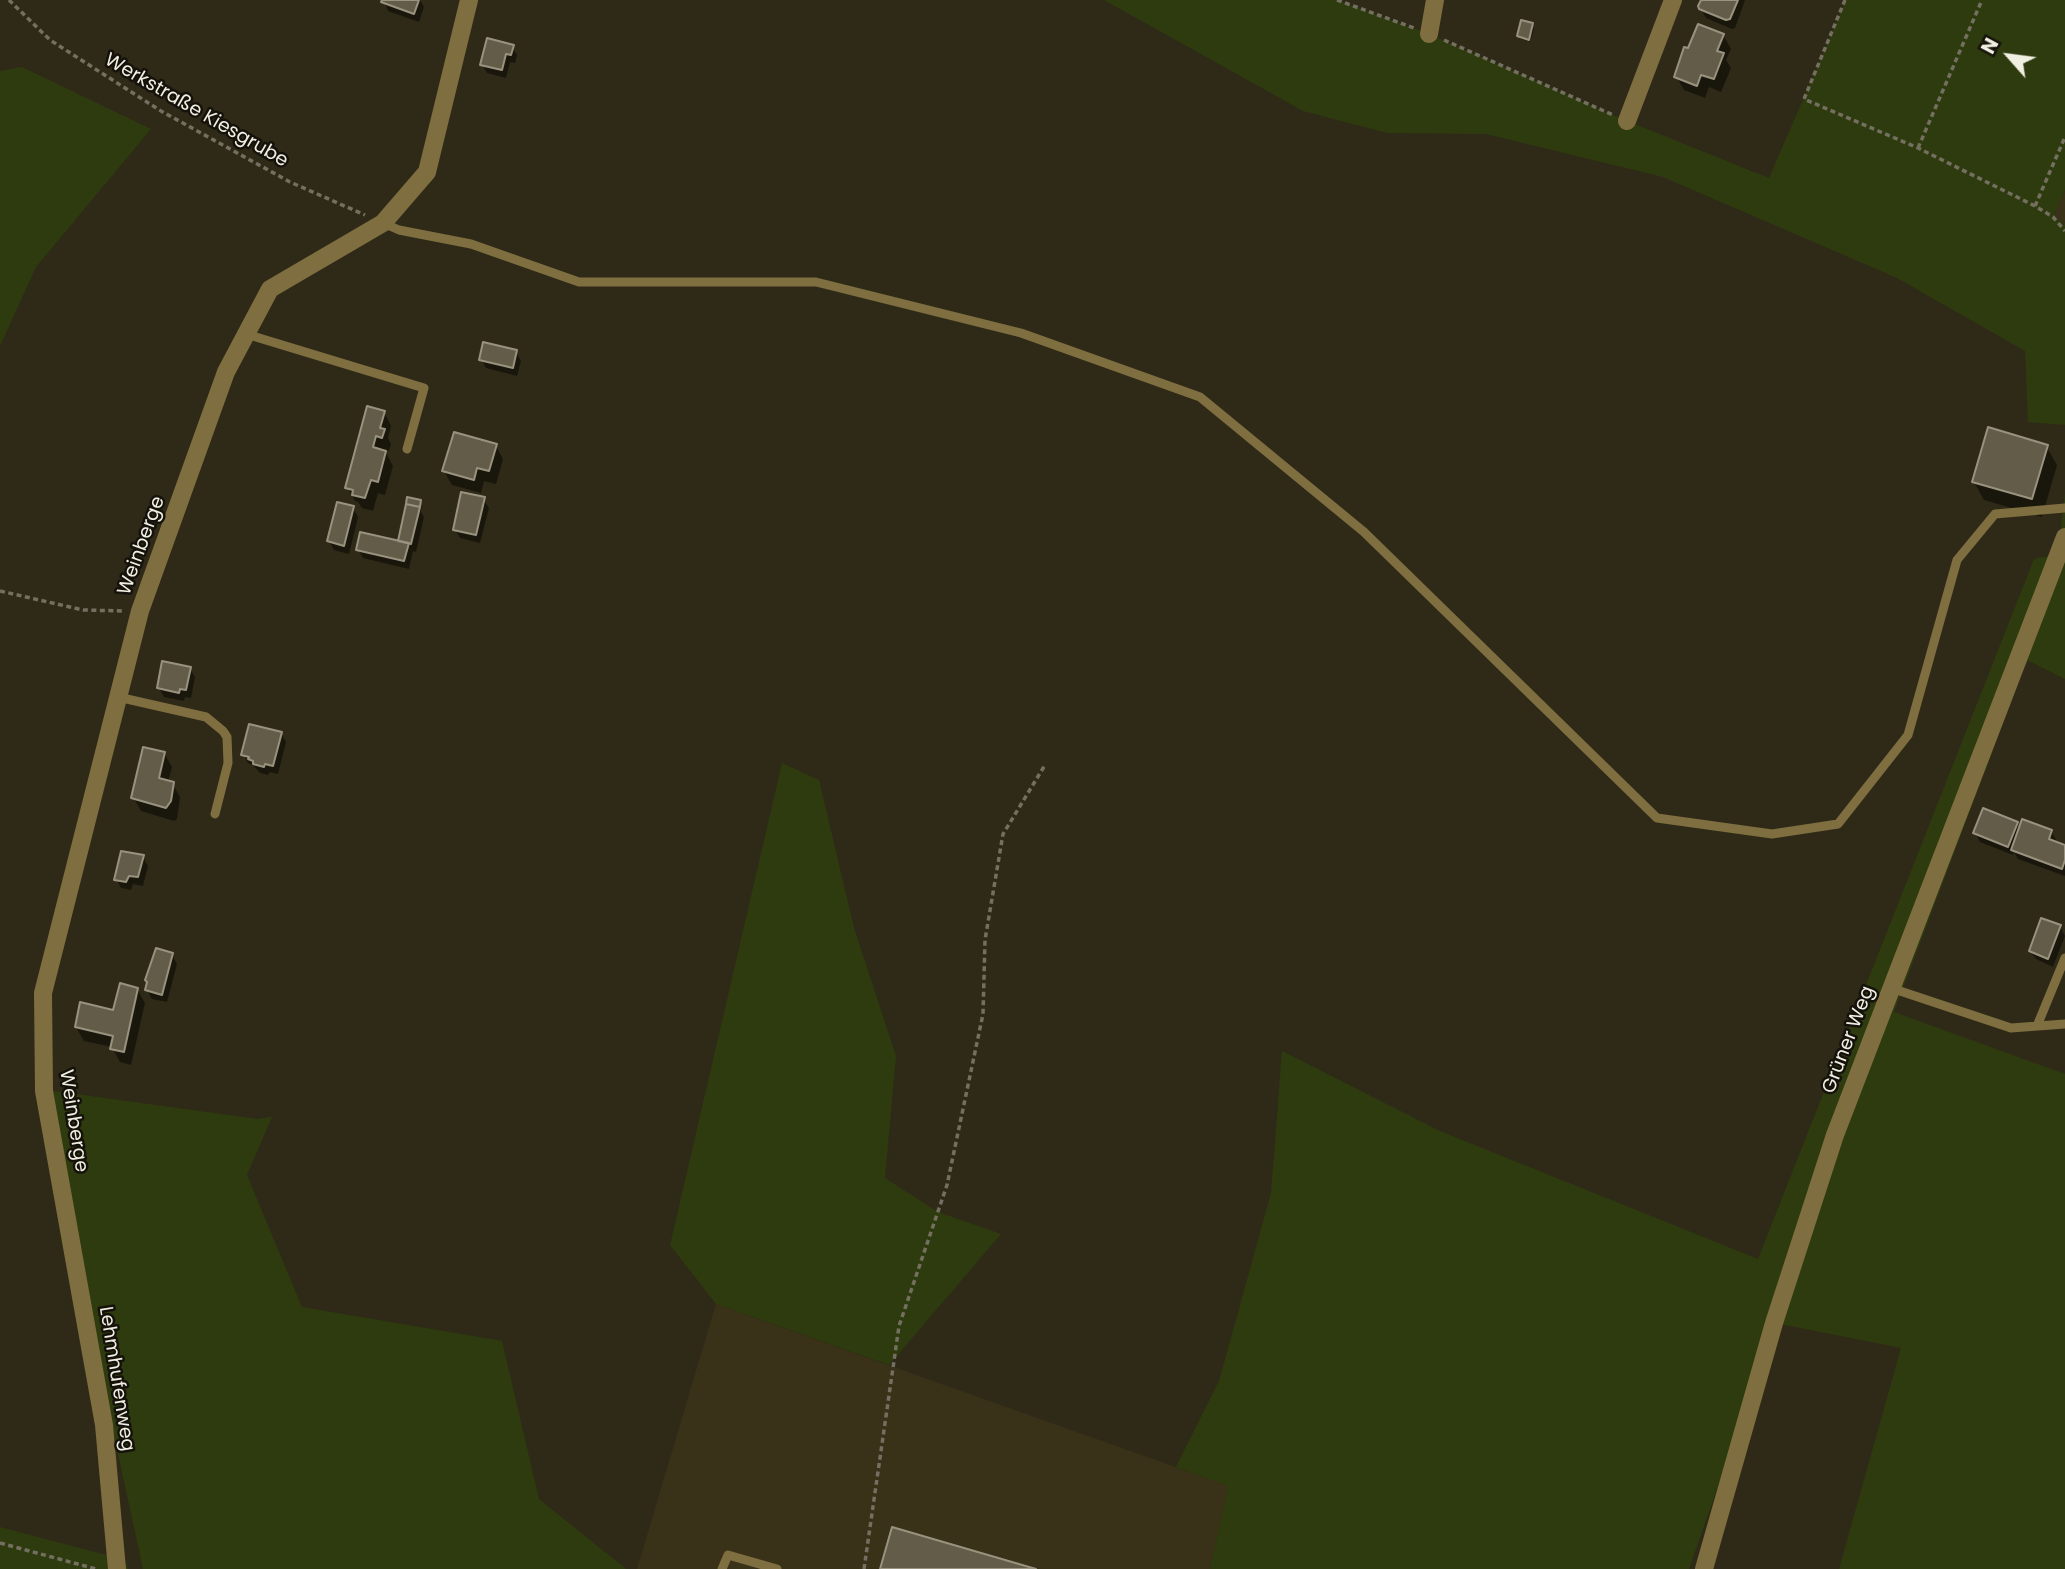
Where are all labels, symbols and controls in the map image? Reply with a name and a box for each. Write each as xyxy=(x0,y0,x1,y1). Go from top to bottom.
north arrow xyxy=(1974,21,2044,91)
text: N xyxy=(1975,33,2005,59)
street label: Werkstraße Kiesgrube xyxy=(100,49,292,173)
street label: Weinberge xyxy=(114,493,170,599)
street label: Grüner Weg xyxy=(1818,983,1880,1097)
street label: Weinberge xyxy=(54,1068,92,1174)
street label: Lehmhufenweg xyxy=(93,1305,139,1453)

